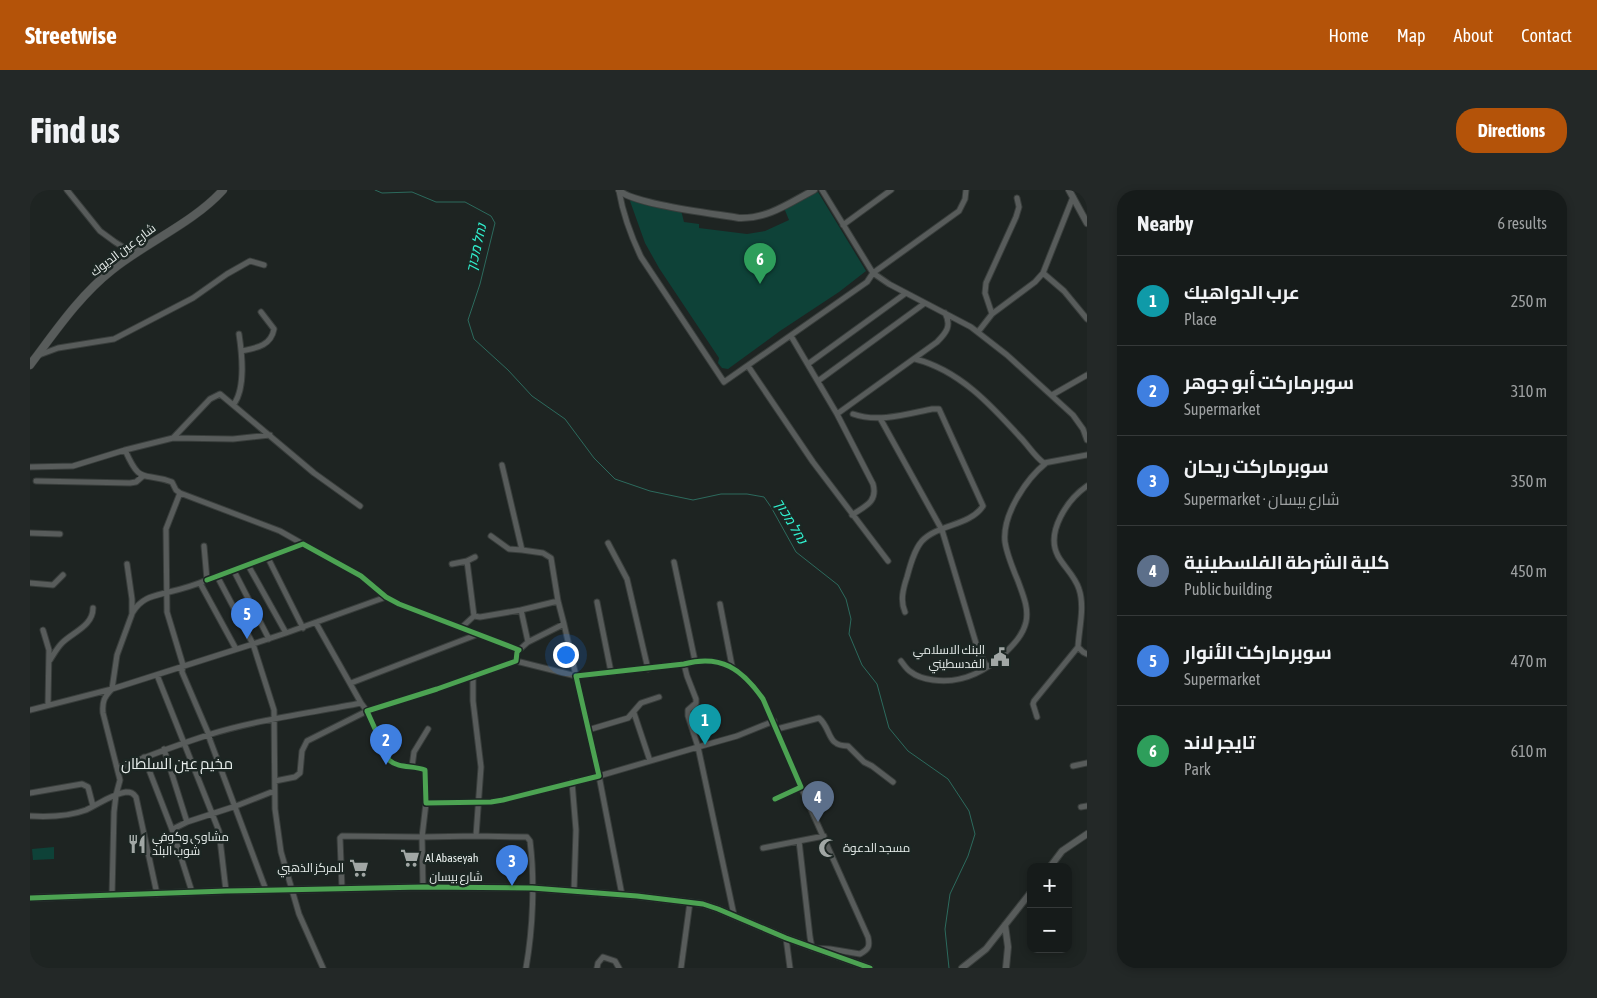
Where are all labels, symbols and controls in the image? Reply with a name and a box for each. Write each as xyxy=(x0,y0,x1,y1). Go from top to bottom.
text: Streetwise xyxy=(25,22,117,49)
text: Home xyxy=(1329,25,1369,46)
text: Map xyxy=(1397,25,1426,46)
text: About xyxy=(1454,25,1493,46)
text: Contact xyxy=(1521,25,1572,46)
button: Directions xyxy=(1456,108,1567,153)
text: Find us xyxy=(30,110,120,150)
text: Nearby xyxy=(1137,211,1193,235)
text: 6 results xyxy=(1497,214,1547,232)
street label: شارع عين الديوك xyxy=(88,221,159,280)
water label: נחל מכוך xyxy=(463,221,490,274)
pin: 6 xyxy=(744,243,776,284)
text: عرب الدواهيك xyxy=(1184,281,1300,303)
text: 1 xyxy=(1149,292,1157,310)
text: 250 m xyxy=(1511,292,1547,310)
text: Place xyxy=(1184,310,1217,328)
text: سوبرماركت أبو جوهر xyxy=(1184,371,1354,393)
text: 2 xyxy=(1149,382,1157,400)
text: 310 m xyxy=(1511,382,1547,400)
text: Supermarket xyxy=(1184,400,1260,418)
text: سوبرماركت ريحان xyxy=(1184,455,1329,477)
text: 3 xyxy=(1149,472,1157,490)
text: 350 m xyxy=(1511,472,1547,490)
text: Supermarket · شارع بيسان xyxy=(1184,490,1339,508)
water label: נחל מכוך xyxy=(771,495,811,547)
text: كلية الشرطة الفلسطينية xyxy=(1184,551,1390,573)
text: 4 xyxy=(1149,562,1157,580)
text: 450 m xyxy=(1511,562,1547,580)
text: Public building xyxy=(1184,580,1272,598)
pin: 5 xyxy=(231,598,263,639)
text: سوبرماركت الأنوار xyxy=(1184,641,1332,663)
your location xyxy=(553,642,579,668)
place label: البنك الاسلامي الفدسطيني xyxy=(913,643,985,674)
public building icon: البنك الاسلامي الفدسطيني xyxy=(989,646,1011,668)
text: 5 xyxy=(1149,652,1157,670)
text: 470 m xyxy=(1511,652,1547,670)
text: Supermarket xyxy=(1184,670,1260,688)
pin: 1 xyxy=(689,704,721,745)
pin: 2 xyxy=(370,724,402,765)
text: تايجر لاند xyxy=(1184,731,1255,753)
text: 6 xyxy=(1149,742,1157,760)
text: 610 m xyxy=(1511,742,1547,760)
district label: مخيم عين السلطان xyxy=(121,755,233,774)
text: Park xyxy=(1184,760,1211,778)
pin: 4 xyxy=(802,781,834,822)
place label: مشاوي وكوفي شوب البلد xyxy=(152,830,229,858)
restaurant icon: مشاوي وكوفي شوب البلد xyxy=(126,833,148,855)
mosque icon: مسجد الدعوة xyxy=(817,837,839,859)
place label: مسجد الدعوة xyxy=(843,841,910,855)
pin: 3 xyxy=(496,845,528,886)
supermarket icon: Al Abaseyah xyxy=(399,847,421,869)
place label: Al Abaseyah xyxy=(425,851,479,865)
supermarket icon: المركز الذهبي xyxy=(348,857,370,879)
place label: المركز الذهبي xyxy=(277,861,344,878)
map controls xyxy=(1027,863,1072,953)
button: + xyxy=(1027,863,1072,908)
street label: شارع بيسان xyxy=(429,870,483,885)
button: − xyxy=(1027,908,1072,953)

